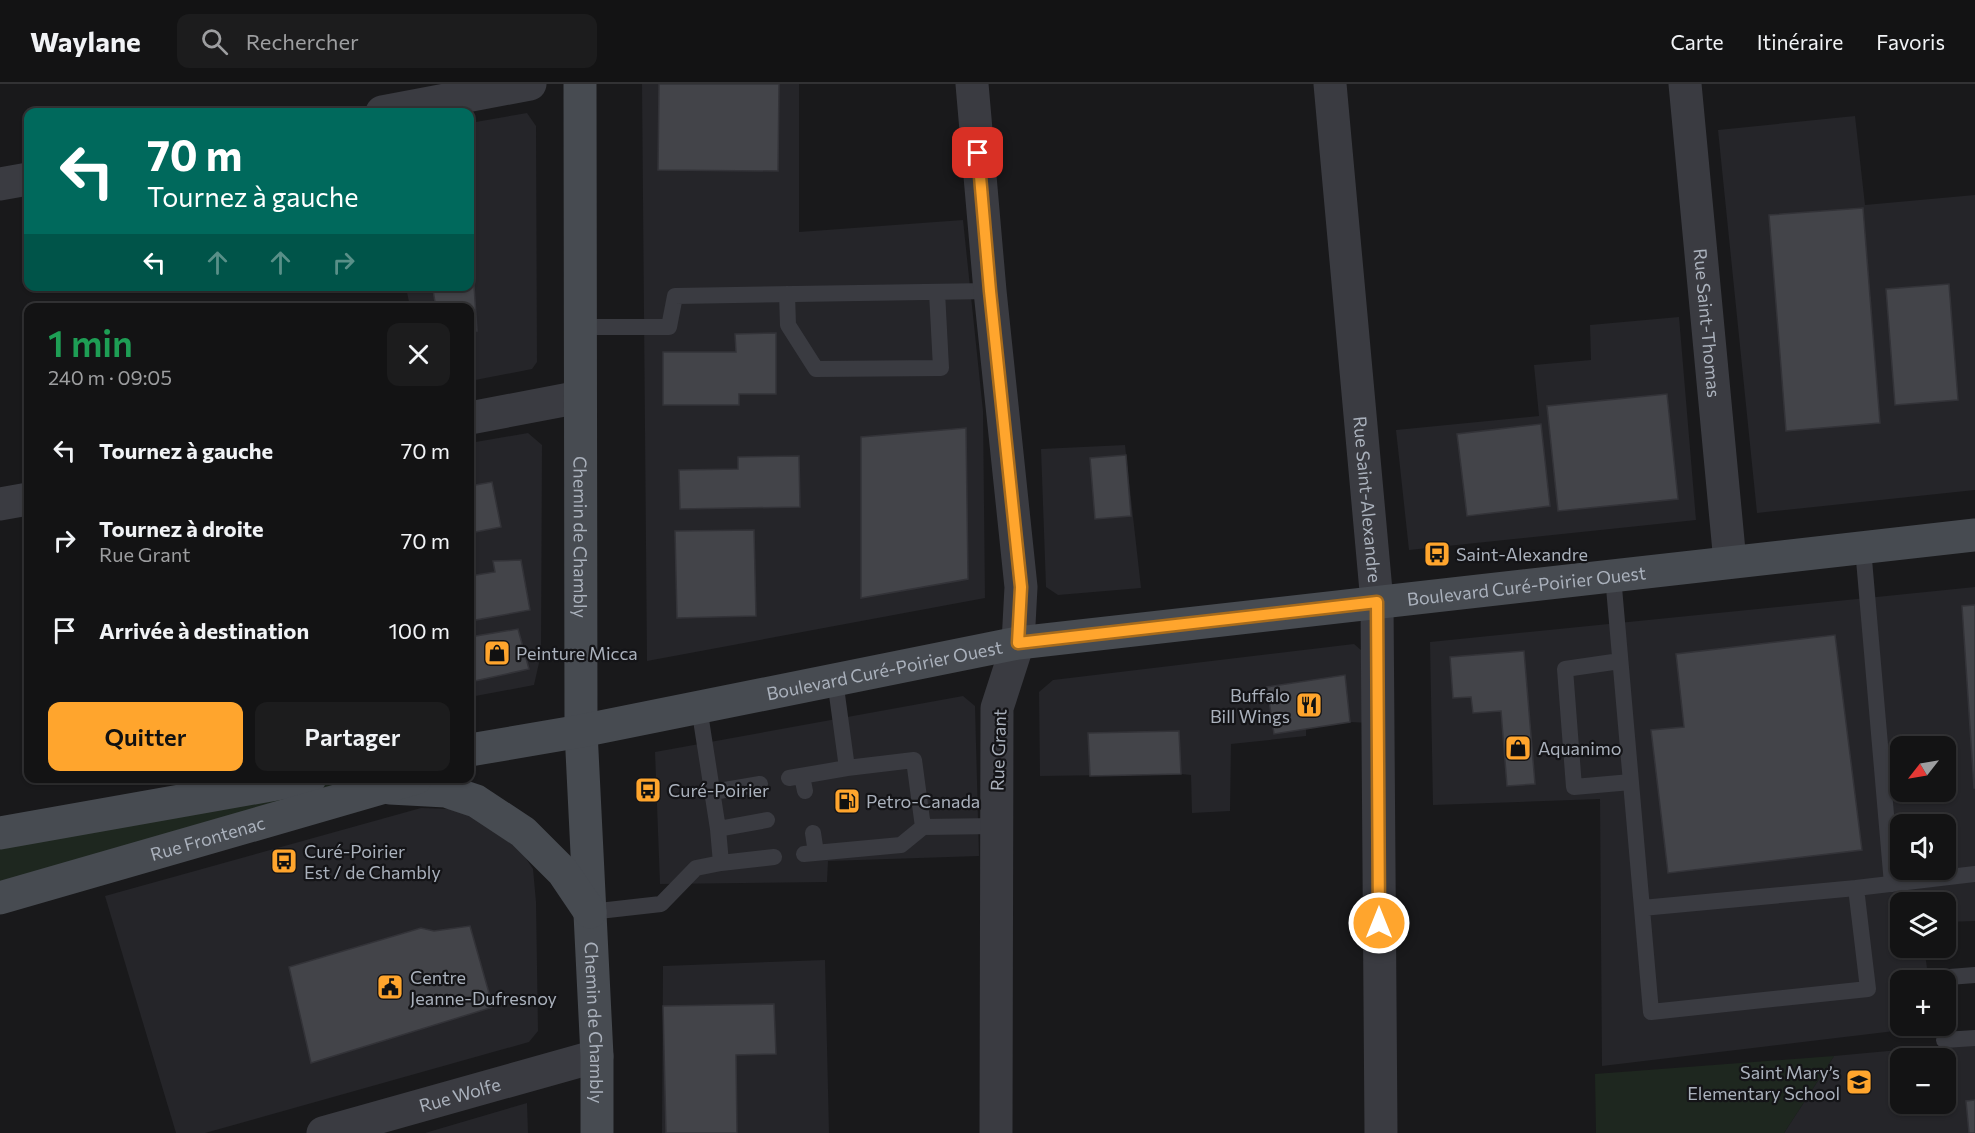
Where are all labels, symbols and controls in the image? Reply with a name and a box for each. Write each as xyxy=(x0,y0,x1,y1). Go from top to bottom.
search box xyxy=(177,14,597,68)
text: Waylane xyxy=(30,24,141,58)
icon: search xyxy=(198,25,231,58)
text: Rechercher xyxy=(246,28,359,55)
text: Carte xyxy=(1670,29,1724,54)
text: Itinéraire xyxy=(1757,29,1843,54)
text: Favoris xyxy=(1876,29,1945,54)
pin xyxy=(952,127,1003,178)
text: 70 m xyxy=(147,128,242,180)
icon: left xyxy=(48,132,126,210)
icon: arrive xyxy=(961,136,994,169)
text: Tournez à gauche xyxy=(147,180,358,213)
icon: left xyxy=(138,246,171,279)
icon: ahead xyxy=(201,246,234,279)
icon: ahead xyxy=(264,246,297,279)
icon: right xyxy=(327,246,360,279)
street label: Rue Saint-Thomas xyxy=(1690,247,1725,399)
text: 1 min xyxy=(48,320,133,364)
button: close xyxy=(387,323,450,386)
text: 240 m · 09:05 xyxy=(48,365,172,389)
street label: Rue Saint-Alexandre xyxy=(1349,415,1386,584)
icon: left xyxy=(48,434,81,467)
text: Tournez à gauche xyxy=(99,437,273,464)
text: 70 m xyxy=(401,437,450,464)
street label: Chemin de Chambly xyxy=(570,456,592,618)
text: Tournez à droite xyxy=(99,515,264,542)
icon: right xyxy=(48,524,81,557)
text: 70 m xyxy=(401,527,450,554)
bus stop icon: Saint-Alexandre xyxy=(1422,539,1452,569)
text: Rue Grant xyxy=(99,542,190,566)
place label: Saint-Alexandre xyxy=(1456,543,1588,565)
street label: Boulevard Curé-Poirier Ouest xyxy=(1406,561,1647,610)
icon: arrive xyxy=(48,614,81,647)
text: Arrivée à destination xyxy=(99,617,309,644)
text: 100 m xyxy=(388,617,450,644)
street label: Boulevard Curé-Poirier Ouest xyxy=(764,635,1004,704)
shop icon: Peinture Micca xyxy=(482,638,512,668)
place label: Peinture Micca xyxy=(516,642,638,664)
place label: Buffalo Bill Wings xyxy=(1210,684,1290,727)
restaurant icon: Buffalo Bill Wings xyxy=(1294,690,1324,720)
button: Quitter xyxy=(48,702,243,771)
button: Partager xyxy=(255,702,450,771)
street label: Rue Grant xyxy=(986,709,1010,791)
shop icon: Aquanimo xyxy=(1503,733,1533,763)
north arrow xyxy=(1890,736,1956,802)
map controls xyxy=(1890,736,1956,1114)
place label: Aquanimo xyxy=(1538,737,1621,759)
bus stop icon: Curé-Poirier xyxy=(633,775,663,805)
place label: Curé-Poirier xyxy=(668,779,769,801)
fuel station icon: Petro-Canada xyxy=(832,786,862,816)
place label: Petro-Canada xyxy=(866,790,980,812)
street label: Rue Frontenac xyxy=(148,811,268,865)
button: sound xyxy=(1890,814,1956,880)
place label: Curé-Poirier Est / de Chambly xyxy=(304,840,441,883)
bus stop icon: Curé-Poirier Est / de Chambly xyxy=(269,846,299,876)
position arrow xyxy=(1347,891,1411,955)
button: layers xyxy=(1890,892,1956,958)
street label: Chemin de Chambly xyxy=(580,941,608,1104)
place label: Centre Jeanne-Dufresnoy xyxy=(410,966,557,1009)
button: + xyxy=(1890,970,1956,1036)
public building icon: Centre Jeanne-Dufresnoy xyxy=(375,972,405,1002)
button: − xyxy=(1890,1048,1956,1114)
place label: Saint Mary’s Elementary School xyxy=(1687,1061,1840,1104)
school or university icon: Saint Mary’s Elementary School xyxy=(1844,1067,1874,1097)
street label: Rue Wolfe xyxy=(416,1073,503,1116)

